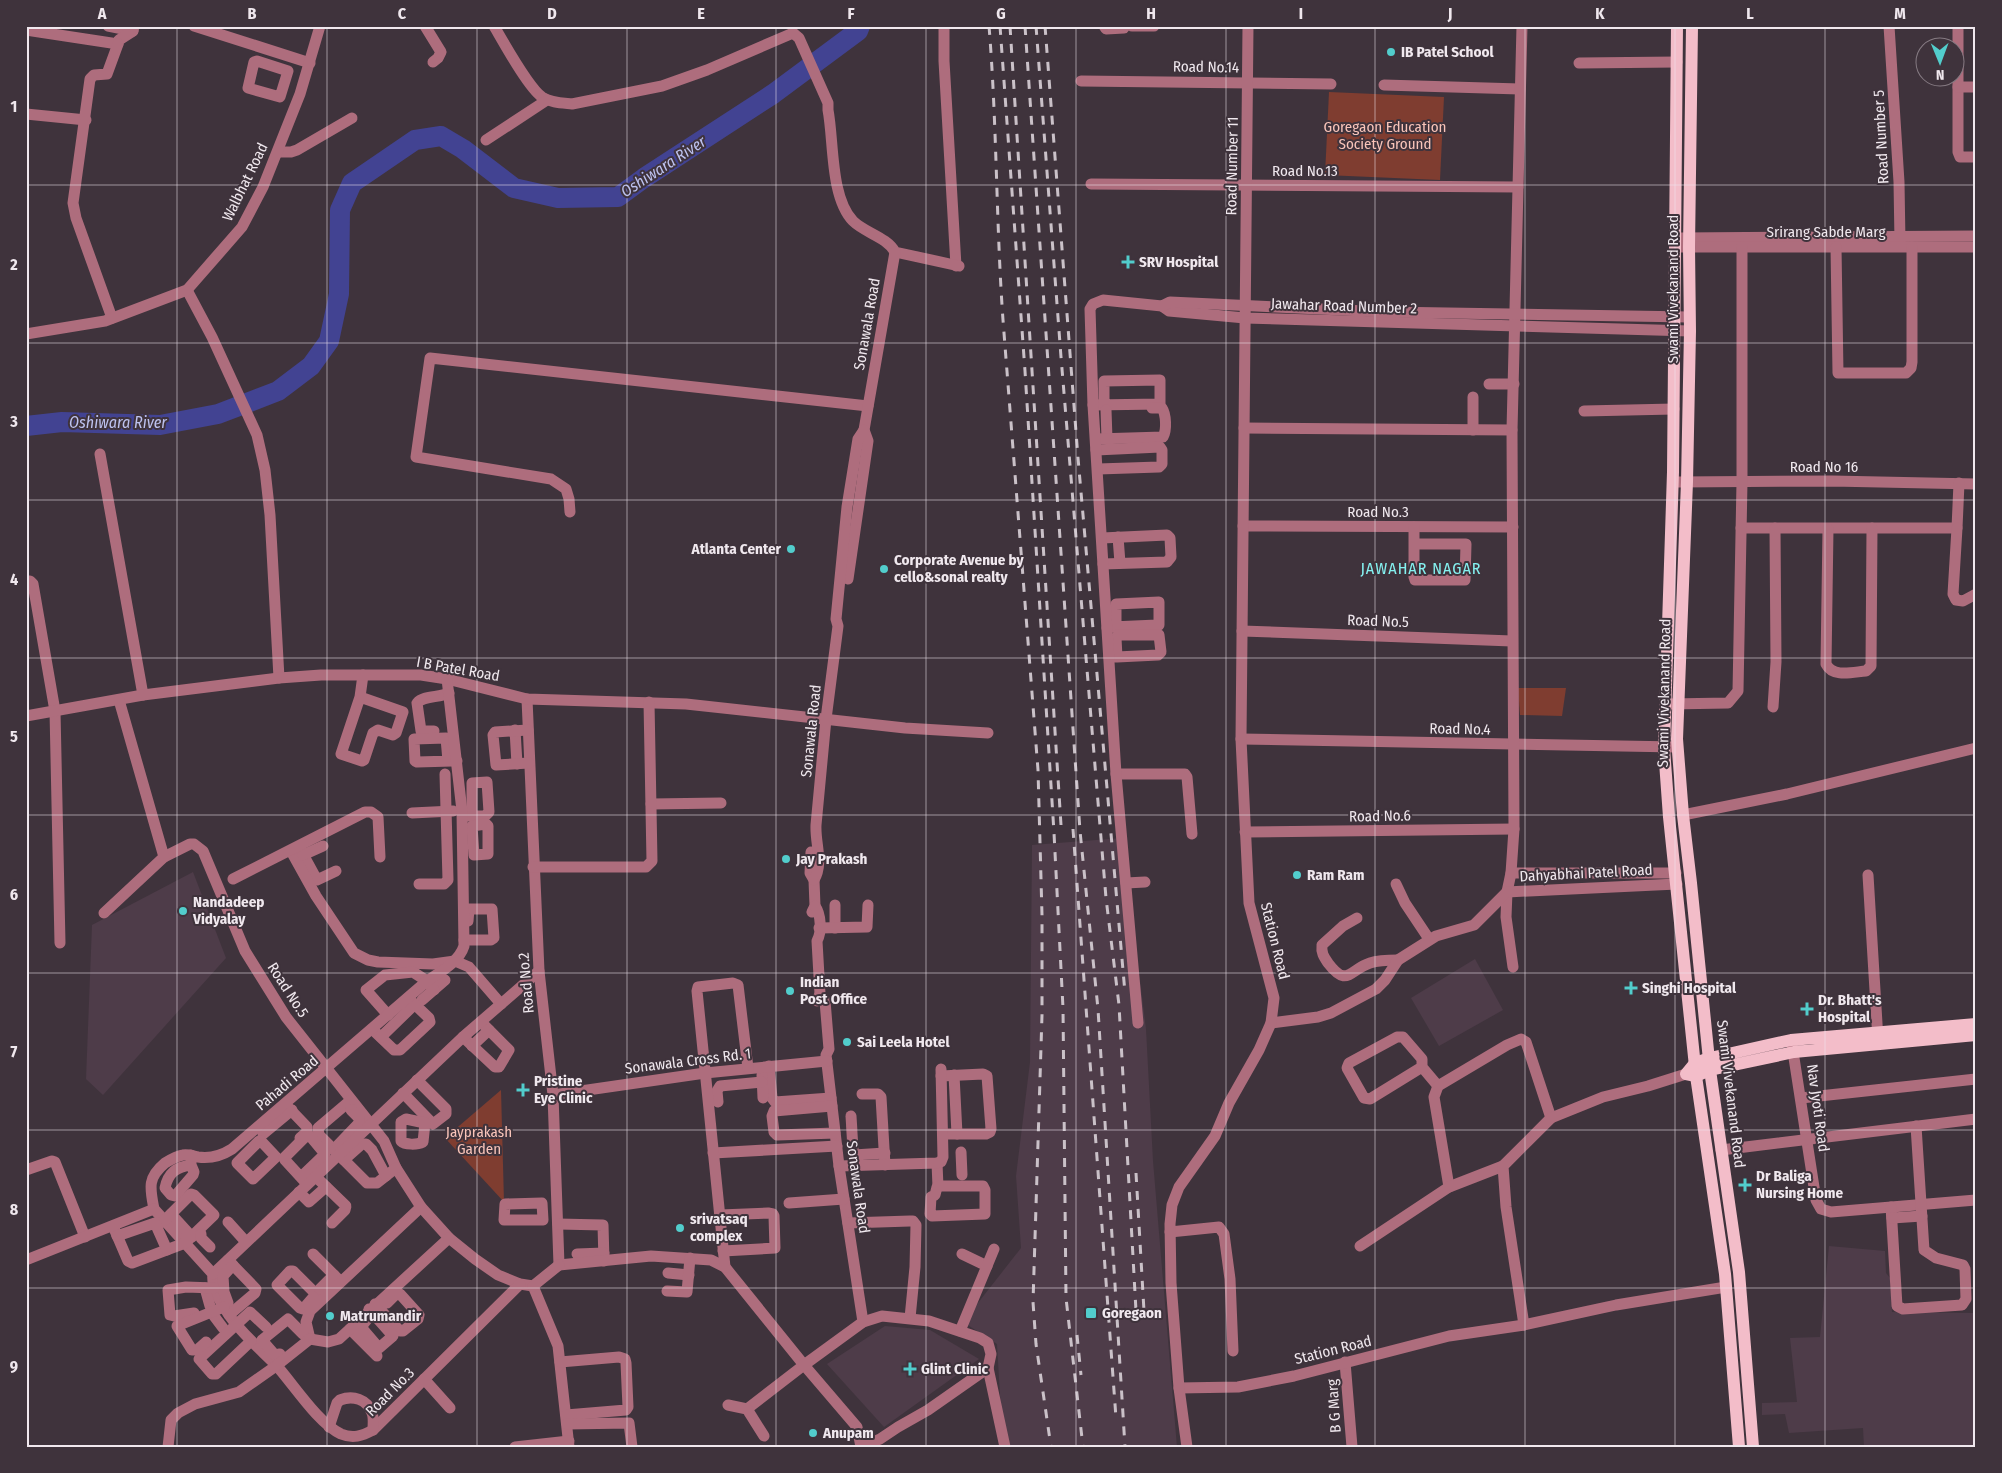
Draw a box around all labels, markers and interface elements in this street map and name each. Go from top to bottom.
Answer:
text: A [97,4,107,23]
text: B [248,4,257,23]
text: C [398,4,407,23]
text: D [547,4,557,23]
text: E [697,4,705,23]
text: F [847,4,855,23]
text: G [996,4,1006,23]
text: H [1146,4,1156,23]
text: I [1299,4,1303,23]
text: J [1447,4,1452,23]
text: K [1595,4,1605,23]
text: L [1746,4,1754,23]
text: M [1894,4,1906,23]
north arrow [1914,38,1964,88]
place label: IB Patel School [1401,43,1494,61]
marker: IB Patel School [1385,46,1397,58]
street label: Road No.14 [1173,57,1239,77]
text: N [1936,66,1945,83]
street label: Road Number 5 [1870,89,1892,184]
text: 1 [11,97,17,116]
street label: Road Number 11 [1222,116,1242,216]
park label: Goregaon Education Society Ground [1324,118,1446,153]
water label: Oshiwara River [617,132,710,201]
street label: Walbhat Road [218,140,272,224]
street label: Road No.13 [1272,162,1338,180]
street label: Swami Vivekanand Road [1664,215,1682,363]
street label: Srirang Sabde Marg [1767,223,1885,241]
place label: SRV Hospital [1139,253,1219,271]
text: 2 [9,255,18,274]
marker: SRV Hospital [1121,255,1135,269]
street label: Sonawala Road [850,277,884,371]
street label: Jawahar Road Number 2 [1271,294,1418,318]
text: 3 [9,412,18,431]
water label: Oshiwara River [69,413,167,432]
street label: Road No 16 [1790,458,1858,476]
street label: Road No.3 [1347,503,1409,521]
place label: Atlanta Center [691,540,782,558]
marker: Atlanta Center [785,543,797,555]
place label: Corporate Avenue by cello&sonal realty [894,551,1025,586]
district label: JAWAHAR NAGAR [1360,559,1482,578]
marker: Corporate Avenue by cello&sonal realty [878,563,890,575]
text: 4 [10,570,18,589]
street label: Road No.5 [1347,611,1409,631]
street label: Swami Vivekanand Road [1654,619,1674,767]
street label: I B Patel Road [415,653,501,685]
street label: Sonawala Road [797,684,825,778]
street label: Road No.4 [1429,719,1491,739]
text: 5 [10,727,18,746]
street label: Road No.6 [1349,806,1411,826]
place label: Jay Prakash [795,850,868,868]
marker: Jay Prakash [780,853,792,865]
street label: Dahyabhai Patel Road [1519,861,1653,885]
place label: Ram Ram [1307,866,1364,884]
marker: Ram Ram [1291,869,1303,881]
text: 6 [10,885,18,904]
place label: Nandadeep Vidyalay [192,893,264,928]
street label: Station Road [1257,901,1293,981]
marker: Nandadeep Vidyalay [177,905,189,917]
street label: Road No.2 [514,951,538,1014]
street label: Road No.5 [264,959,312,1021]
place label: Indian Post Office [800,973,868,1008]
place label: Singhi Hospital [1642,979,1737,997]
marker: Singhi Hospital [1624,981,1638,995]
marker: Indian Post Office [784,985,796,997]
place label: Dr. Bhatt's Hospital [1818,991,1882,1026]
marker: Dr. Bhatt's Hospital [1800,1002,1814,1016]
street label: Swami Vivekanand Road [1713,1019,1749,1169]
place label: Sai Leela Hotel [857,1033,950,1051]
marker: Sai Leela Hotel [841,1036,853,1048]
text: 7 [11,1042,18,1061]
street label: Sonawala Cross Rd. 1 [624,1044,752,1078]
street label: Pahadi Road [252,1052,322,1114]
street label: Nav Jyoti Road [1803,1063,1833,1153]
place label: Pristine Eye Clinic [534,1072,593,1107]
marker: Pristine Eye Clinic [516,1083,530,1097]
park label: Jayprakash Garden [446,1123,512,1158]
street label: Sonawala Road [843,1140,873,1234]
place label: Dr Baliga Nursing Home [1756,1167,1843,1202]
marker: Dr Baliga Nursing Home [1738,1178,1752,1192]
text: 8 [10,1200,19,1219]
place label: srivatsaq complex [690,1210,748,1245]
marker: srivatsaq complex [674,1222,686,1234]
place label: Goregaon [1102,1304,1162,1322]
marker: Goregaon [1084,1306,1098,1320]
place label: Matrumandir [340,1307,422,1325]
marker: Matrumandir [324,1310,336,1322]
street label: Station Road [1293,1332,1373,1368]
text: 9 [10,1357,18,1376]
place label: Glint Clinic [921,1360,989,1378]
marker: Glint Clinic [903,1362,917,1376]
street label: Road No.3 [362,1364,418,1420]
street label: B G Marg [1323,1378,1345,1434]
place label: Anupam [822,1424,874,1442]
marker: Anupam [807,1427,819,1439]

